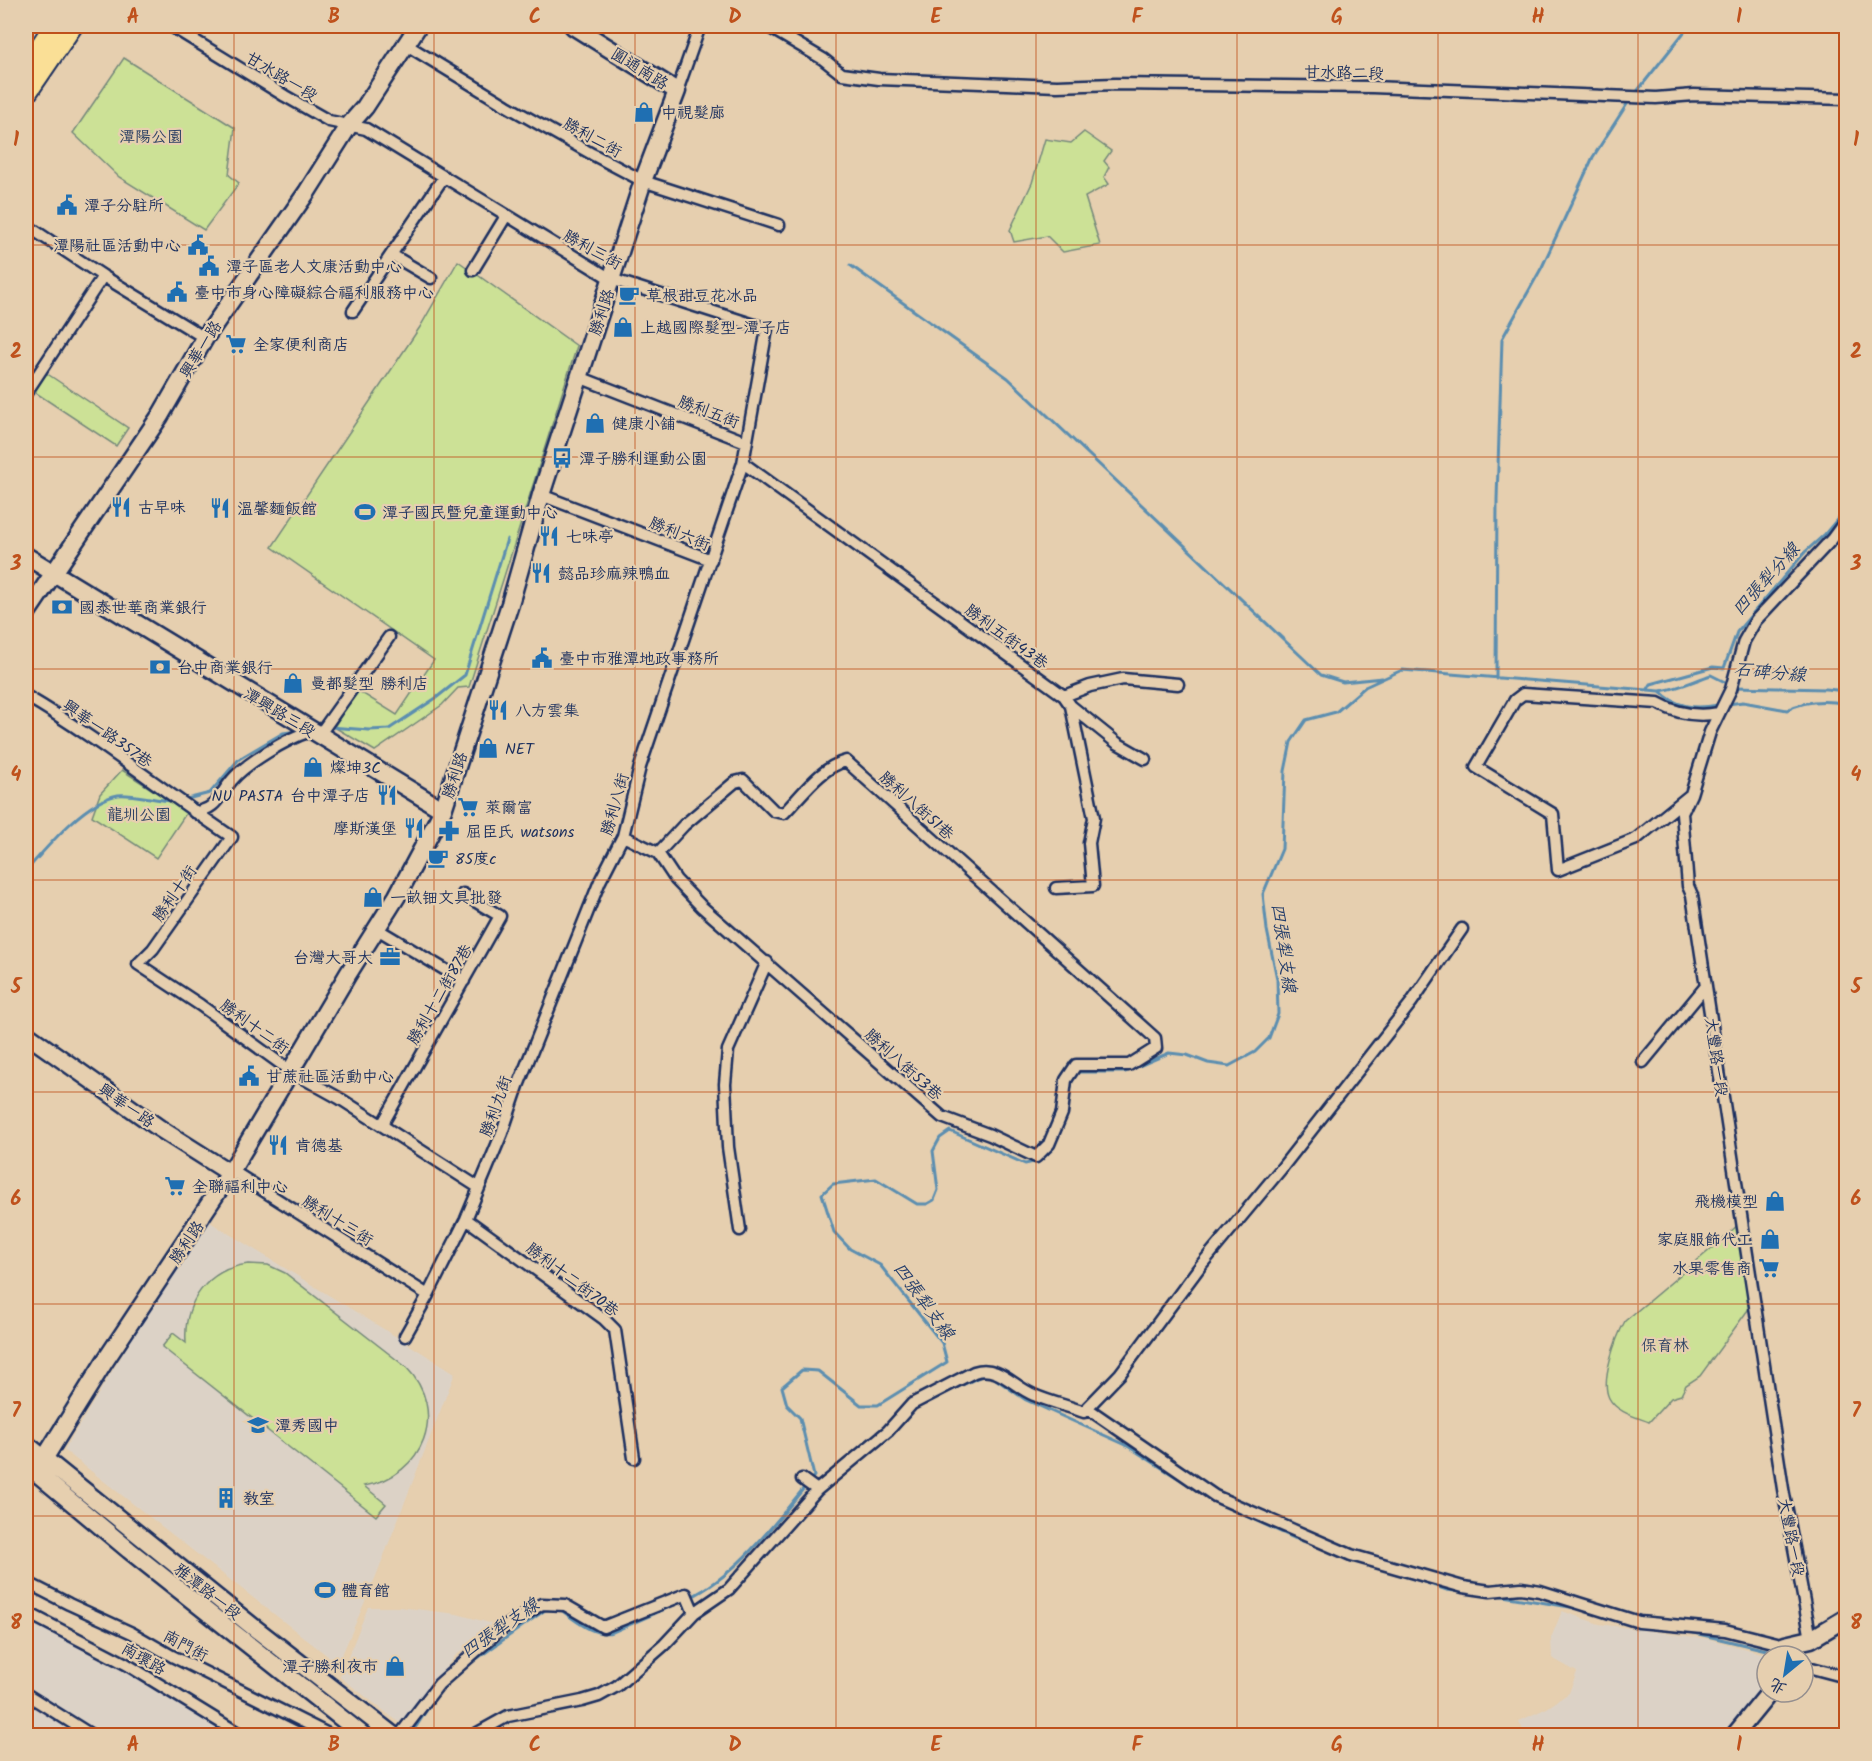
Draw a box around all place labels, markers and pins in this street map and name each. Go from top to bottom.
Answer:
shop icon: 中視髮廊 [632,100,656,124]
place label: 中視髮廊 [661,101,725,126]
public building icon: 潭子分駐所 [55,193,79,217]
place label: 潭子分駐所 [84,194,164,219]
public building icon: 潭陽社區活動中心 [186,233,210,257]
place label: 潭陽社區活動中心 [53,234,181,259]
public building icon: 潭子區老人文康活動中心 [197,254,221,278]
place label: 潭子區老人文康活動中心 [226,255,402,280]
public building icon: 臺中市身心障礙綜合福利服務中心 [165,280,189,304]
place label: 臺中市身心障礙綜合福利服務中心 [194,281,434,306]
cafe icon: 草根甜豆花冰品 [617,283,641,307]
place label: 草根甜豆花冰品 [646,284,758,309]
shop icon: 上越國際髮型-潭子店 [611,315,635,339]
place label: 上越國際髮型-潭子店 [640,316,791,341]
supermarket icon: 全家便利商店 [224,332,248,356]
place label: 全家便利商店 [253,333,349,358]
shop icon: 健康小舖 [583,411,607,435]
place label: 健康小舖 [612,412,676,437]
bus stop icon: 潭子勝利運動公園 [550,446,574,470]
place label: 潭子勝利運動公園 [579,447,707,472]
restaurant icon: 古早味 [109,495,133,519]
place label: 古早味 [138,496,186,521]
restaurant icon: 溫馨麵飯館 [208,496,232,520]
place label: 溫馨麵飯館 [237,497,317,522]
sports icon: 潭子國民暨兒童運動中心 [353,500,377,524]
place label: 潭子國民暨兒童運動中心 [382,501,558,526]
restaurant icon: 七味亭 [537,524,561,548]
place label: 七味亭 [566,525,614,550]
restaurant icon: 懿品珍麻辣鴨血 [529,561,553,585]
place label: 懿品珍麻辣鴨血 [558,562,670,587]
bank icon: 國泰世華商業銀行 [50,595,74,619]
place label: 國泰世華商業銀行 [79,596,207,621]
public building icon: 臺中市雅潭地政事務所 [530,646,554,670]
place label: 臺中市雅潭地政事務所 [559,647,719,672]
bank icon: 台中商業銀行 [148,655,172,679]
place label: 台中商業銀行 [177,656,273,681]
shop icon: 曼都髮型 勝利店 [281,671,305,695]
place label: 曼都髮型 勝利店 [310,672,428,697]
restaurant icon: 八方雲集 [486,698,510,722]
place label: 八方雲集 [515,699,579,724]
shop icon: NET [476,736,500,760]
place label: NET [505,737,535,762]
shop icon: 燦坤3C [301,755,325,779]
place label: 燦坤3C [330,756,381,781]
restaurant icon: NU PASTA 台中潭子店 [375,783,399,807]
place label: NU PASTA 台中潭子店 [212,784,370,809]
supermarket icon: 萊爾富 [456,795,480,819]
place label: 萊爾富 [485,796,533,821]
restaurant icon: 摩斯漢堡 [402,816,426,840]
place label: 摩斯漢堡 [333,817,397,842]
pharmacy icon: 屈臣氏 watsons [437,819,461,843]
place label: 屈臣氏 watsons [466,820,574,845]
cafe icon: 85度c [426,846,450,870]
place label: 85度c [455,847,496,872]
shop icon: 一畝钿文具批發 [361,885,385,909]
place label: 一畝钿文具批發 [390,886,502,911]
office icon: 台灣大哥大 [378,945,402,969]
place label: 台灣大哥大 [293,946,373,971]
public building icon: 甘蔗社區活動中心 [237,1064,261,1088]
place label: 甘蔗社區活動中心 [266,1065,394,1090]
restaurant icon: 肯德基 [266,1133,290,1157]
place label: 肯德基 [295,1134,343,1159]
supermarket icon: 全聯福利中心 [163,1174,187,1198]
place label: 全聯福利中心 [192,1175,288,1200]
shop icon: 飛機模型 [1763,1189,1787,1213]
place label: 飛機模型 [1694,1190,1758,1215]
shop icon: 家庭服飾代工 [1758,1227,1782,1251]
place label: 家庭服飾代工 [1657,1228,1753,1253]
supermarket icon: 水果零售商 [1757,1256,1781,1280]
place label: 水果零售商 [1672,1257,1752,1282]
school or university icon: 潭秀國中 [246,1413,270,1437]
place label: 潭秀國中 [275,1414,339,1439]
building icon: 教室 [214,1486,238,1510]
place label: 教室 [243,1487,275,1512]
sports icon: 體育館 [313,1578,337,1602]
place label: 體育館 [342,1579,390,1604]
shop icon: 潭子勝利夜市 [383,1654,407,1678]
place label: 潭子勝利夜市 [282,1655,378,1680]

